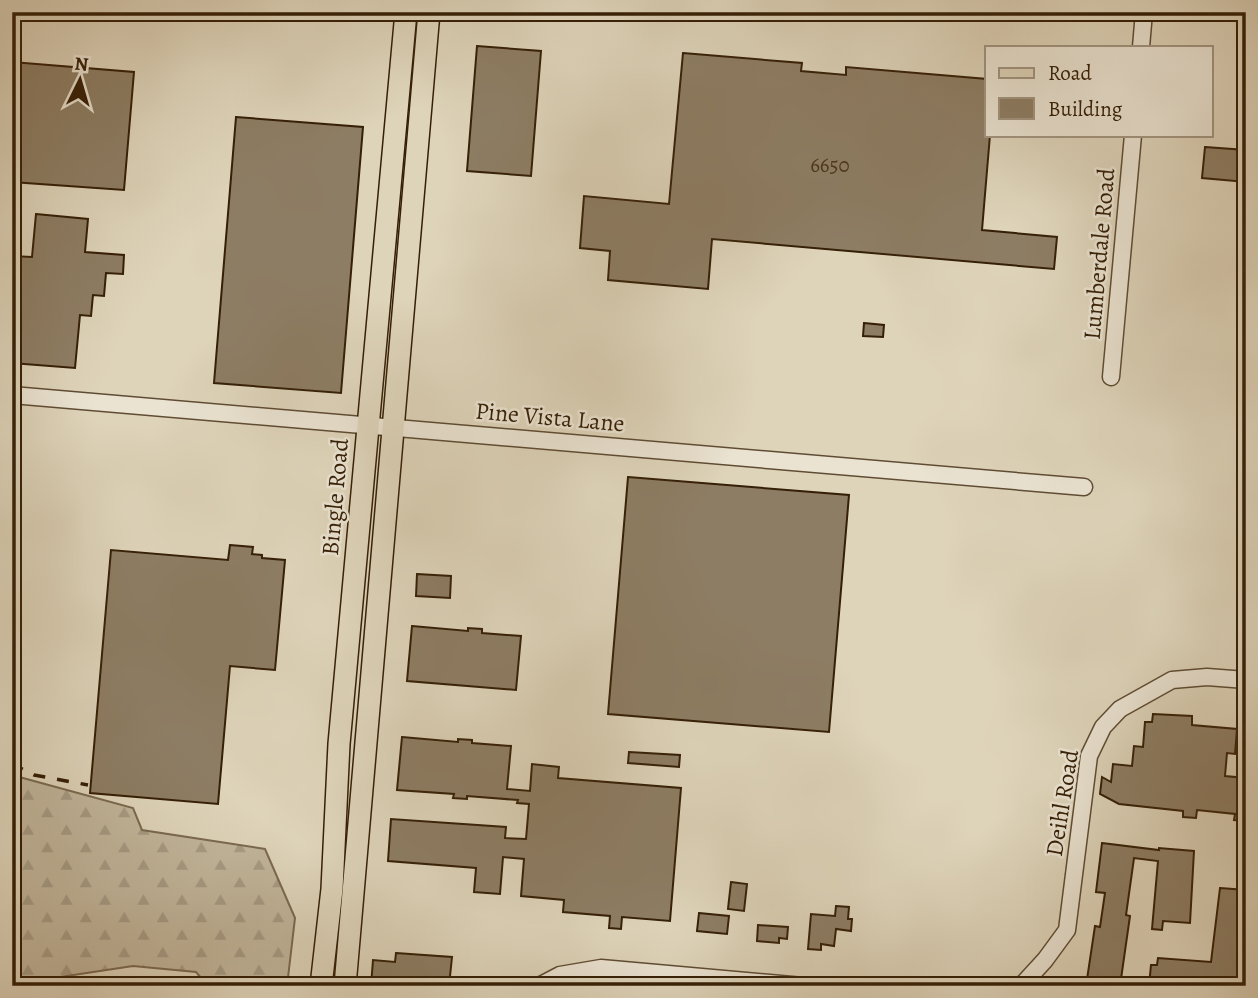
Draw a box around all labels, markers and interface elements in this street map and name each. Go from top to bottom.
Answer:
north arrow [46,46,116,116]
legend [985,46,1212,136]
text: N [73,51,90,78]
text: Road [1048,59,1092,87]
text: Building [1048,95,1123,123]
house number: 6650 [810,151,850,179]
street label: Lumberdale Road [1076,167,1122,341]
street label: Pine Vista Lane [474,395,626,439]
street label: Bingle Road [314,437,356,557]
street label: Deihl Road [1038,747,1086,859]

